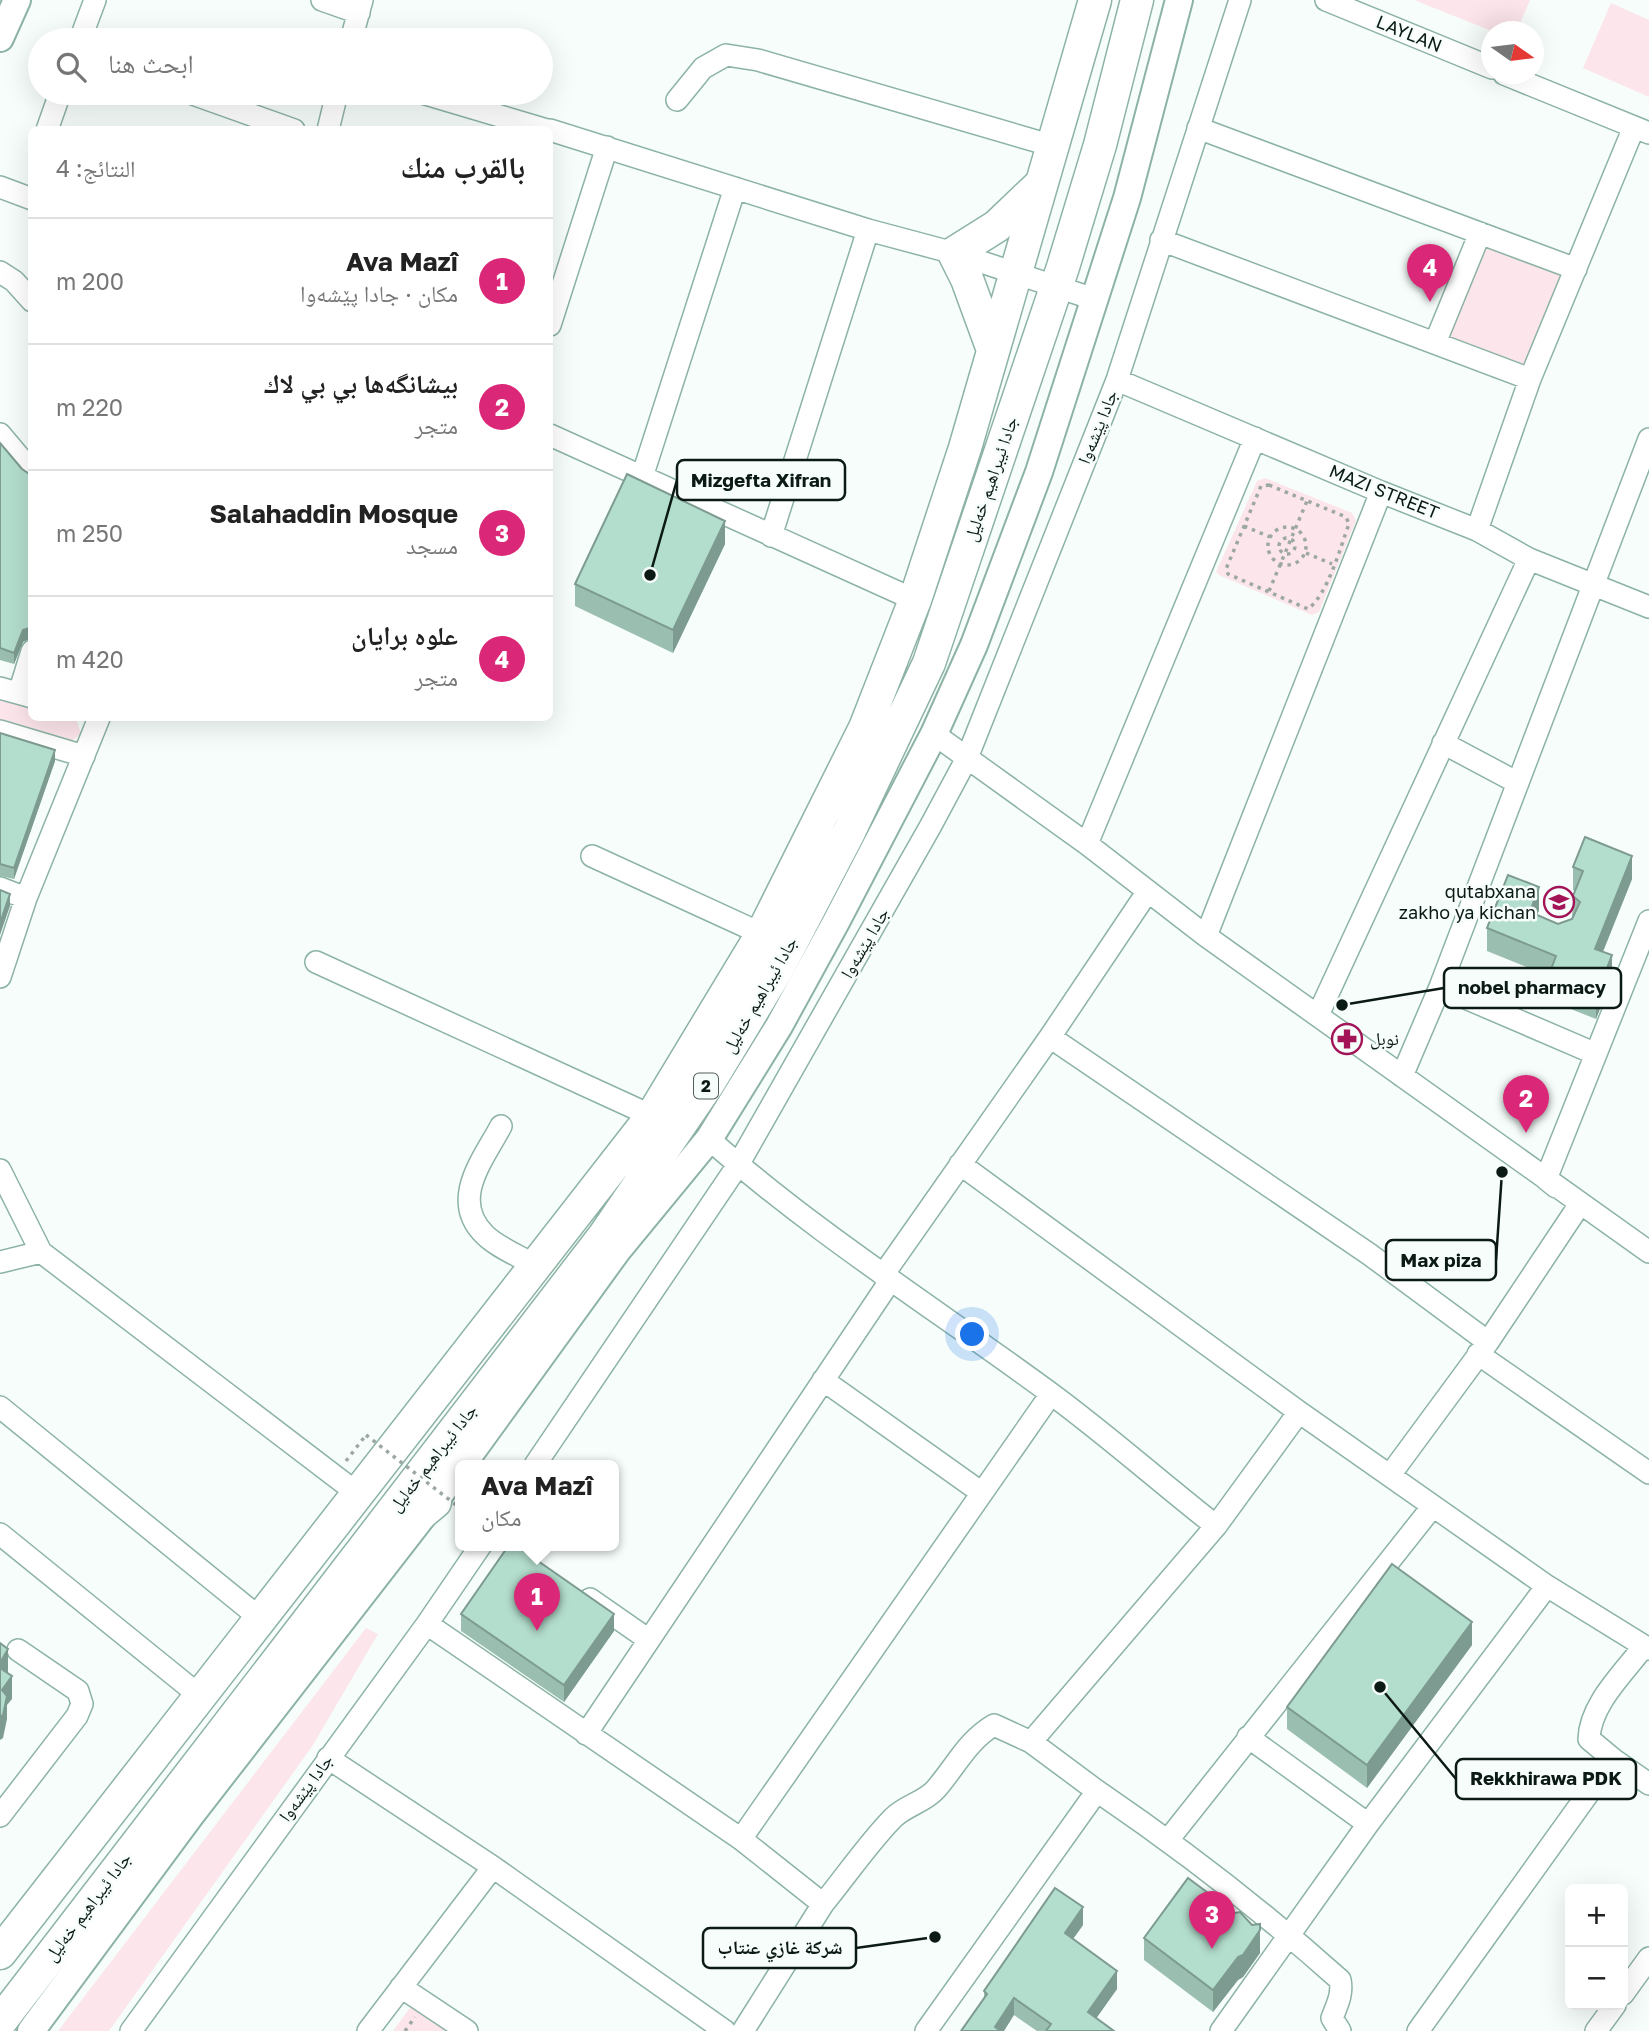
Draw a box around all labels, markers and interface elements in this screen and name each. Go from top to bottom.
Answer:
street label: LAYLAN [1373,10,1446,56]
north arrow [1481,21,1544,84]
search box [28,28,553,105]
icon: search [52,48,90,86]
text: ابحث هنا [108,48,194,79]
text: بالقرب منك [400,149,525,185]
text: النتائج: 4 [56,154,136,182]
pin: 4 [1407,244,1453,302]
text: Ava Mazî [346,246,458,277]
text: 200 m [56,267,124,295]
text: 1 [496,267,508,295]
text: مكان · جادا پێشەوا [300,279,458,307]
text: بيشانگه‌ها بي بي لاك [264,368,458,399]
street label: جادا پێشەوا [1072,386,1123,467]
text: 220 m [56,393,123,421]
text: 2 [495,393,509,421]
text: متجر [415,411,458,439]
street label: جادا ئیبراهیم خەلیل [958,413,1024,545]
street label: MAZI STREET [1326,459,1443,523]
callout: Mizgefta Xifran [677,460,845,500]
text: Mizgefta Xifran [691,468,831,491]
text: Salahaddin Mosque [209,498,458,529]
text: 250 m [56,519,123,547]
text: 3 [495,519,509,547]
text: مسجد [406,531,458,559]
text: علوه برايان [351,620,458,651]
text: 420 m [56,645,124,673]
text: 4 [495,645,509,673]
text: متجر [415,663,458,691]
place label: qutabxana zakho ya kichan [1399,880,1536,923]
school or university icon: qutabxana zakho ya kichan [1542,885,1576,919]
street label: جادا پێشەوا [835,903,894,982]
street label: جادا ئیبراهیم خەلیل [717,932,803,1058]
callout: nobel pharmacy [1444,968,1621,1008]
text: nobel pharmacy [1458,975,1607,998]
pharmacy icon: نوبل [1330,1022,1364,1056]
place label: نوبل [1370,1027,1399,1050]
road number: 2 [694,1074,718,1098]
pin: 2 [1503,1075,1549,1133]
callout: Max piza [1386,1240,1496,1280]
text: Max piza [1400,1248,1482,1271]
your location [955,1317,989,1351]
street label: جادا ئیبراهیم خەلیل [383,1399,483,1517]
popup [455,1460,619,1551]
text: Ava Mazî [481,1470,593,1501]
text: مكان [481,1503,521,1531]
pin: 1 [514,1573,560,1631]
street label: جادا پێشەوا [273,1750,338,1826]
callout: Rekkhirawa PDK [1456,1759,1636,1799]
text: Rekkhirawa PDK [1470,1766,1622,1789]
street label: جادا ئیبراهیم خەلیل [39,1848,137,1966]
map controls [1565,1884,1628,2010]
button: + [1565,1884,1628,1947]
pin: 3 [1189,1891,1235,1949]
callout: شركة غازي عنتاب [703,1928,856,1968]
text: شركة غازي عنتاب [717,1935,843,1963]
button: − [1565,1947,1628,2010]

